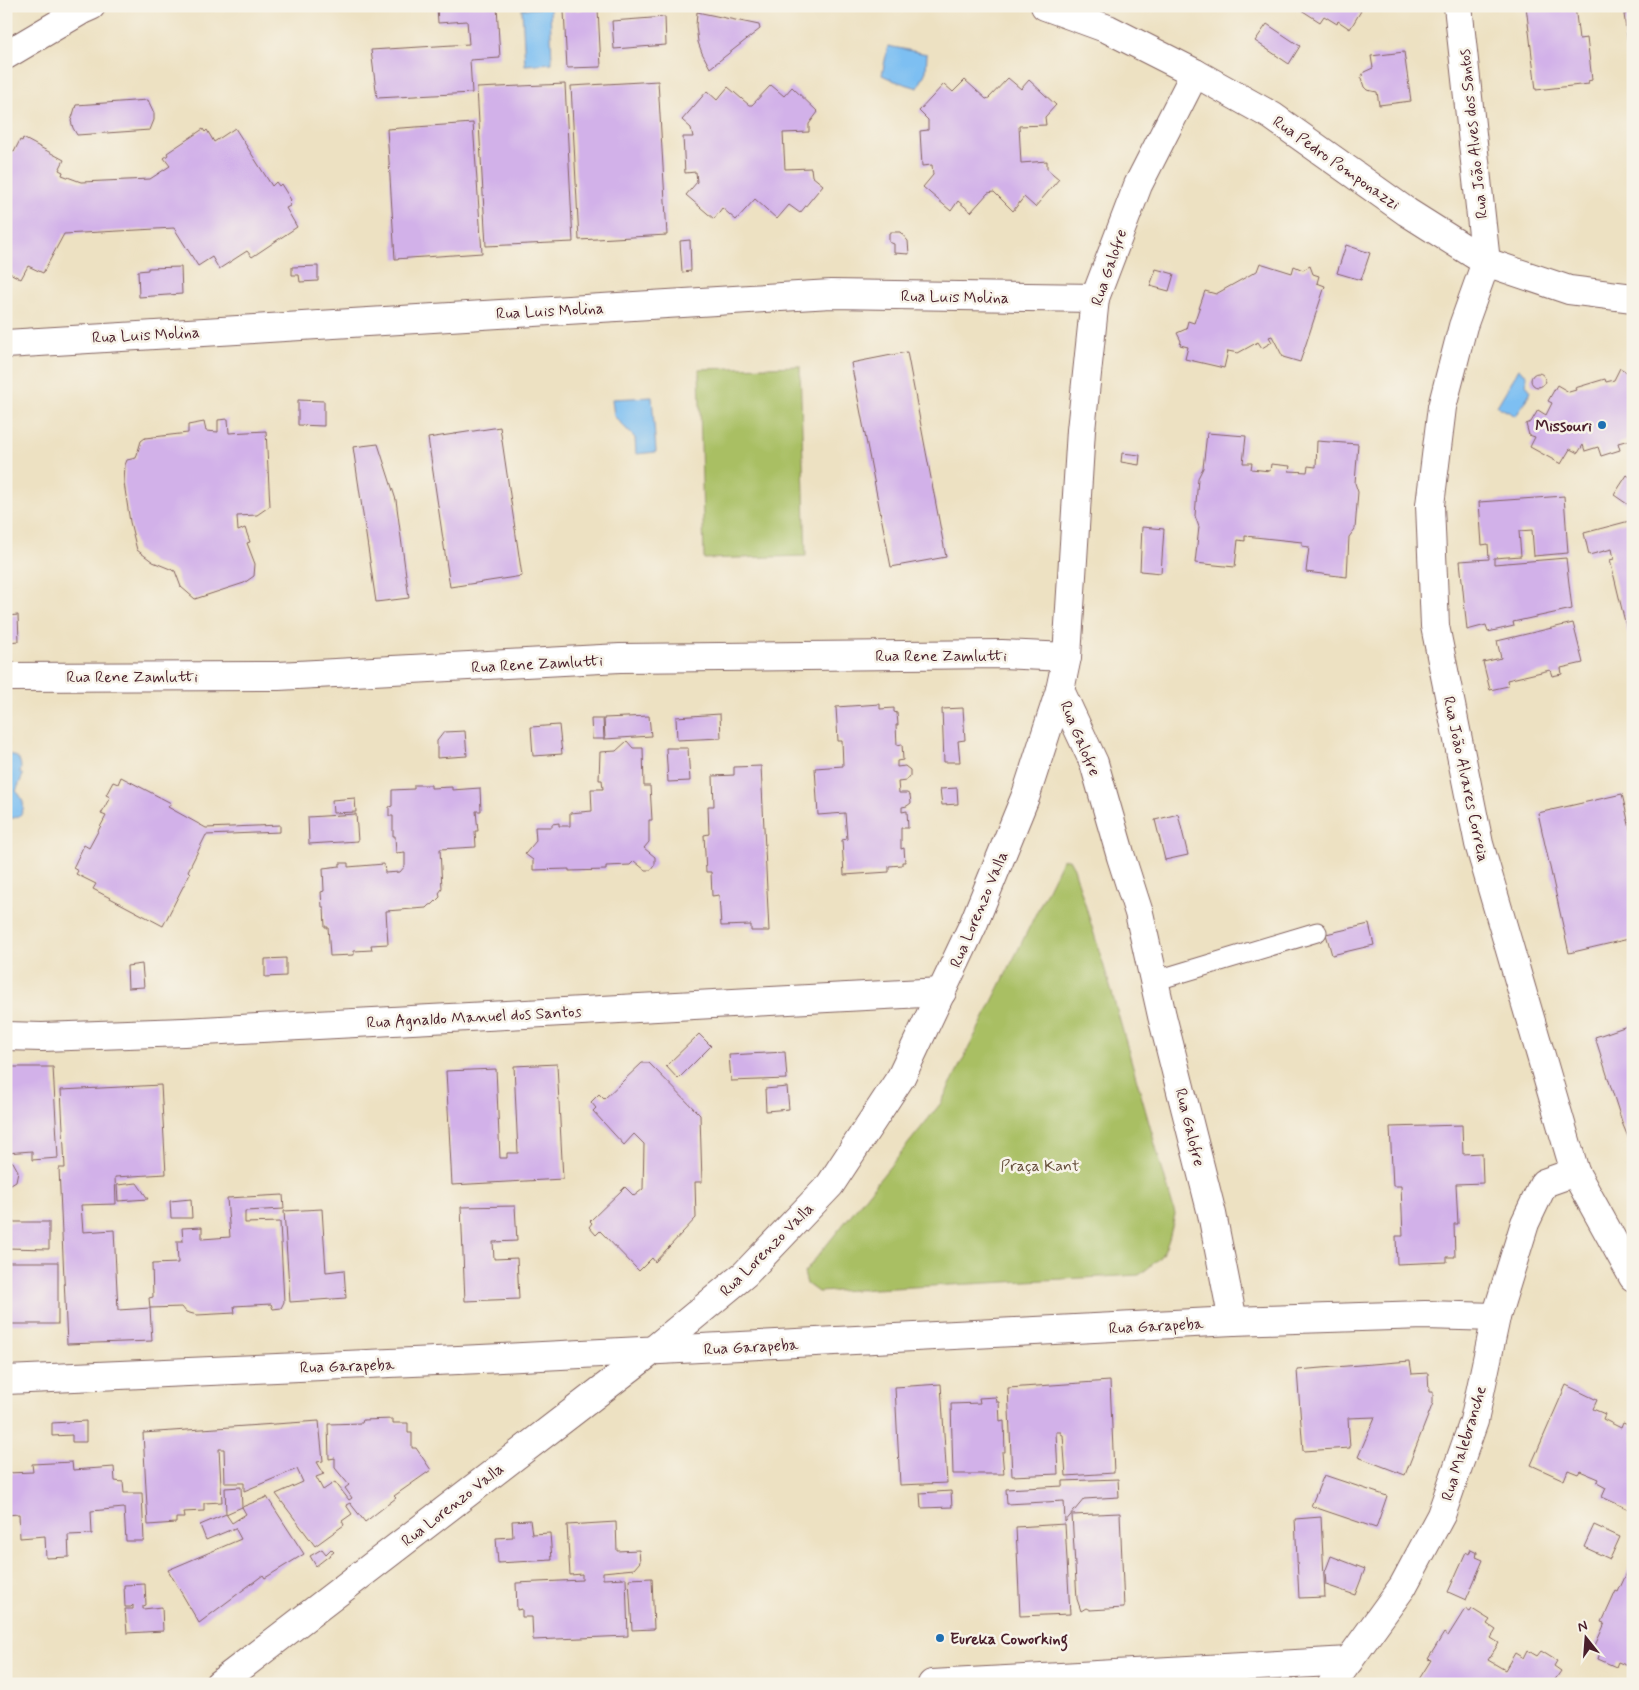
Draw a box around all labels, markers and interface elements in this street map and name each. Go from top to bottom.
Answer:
street label: Rua João Alves dos Santos [1454,48,1493,220]
street label: Rua Pedro Pomponazzi [1268,111,1404,215]
street label: Rua Galofre [1087,226,1132,309]
street label: Rua Luis Molina [901,286,1009,309]
street label: Rua Luis Molina [496,298,605,325]
street label: Rua Luis Molina [92,322,201,349]
place label: Missouri [1535,416,1592,437]
marker: Missouri [1596,419,1608,431]
street label: Rua Rene Zamlutti [875,646,1007,667]
street label: Rua Rene Zamlutti [471,651,604,678]
street label: Rua Rene Zamlutti [66,667,198,688]
street label: Rua João Alvares Correia [1438,695,1493,864]
street label: Rua Galofre [1054,698,1105,779]
street label: Rua Lorenzo Valla [945,848,1013,971]
street label: Rua Agnaldo Manuel dos Santos [366,1001,582,1034]
street label: Rua Galofre [1170,1086,1209,1169]
park label: Praça Kant [1001,1156,1080,1177]
street label: Rua Lorenzo Valla [716,1199,819,1302]
street label: Rua Garapeba [1108,1314,1204,1339]
street label: Rua Garapeba [703,1335,799,1360]
street label: Rua Garapeba [299,1354,395,1379]
street label: Rua Malebranche [1437,1383,1492,1504]
street label: Rua Lorenzo Valla [397,1459,509,1552]
north arrow [1562,1612,1612,1662]
text: N [1575,1617,1590,1636]
place label: Eureka Coworking [950,1629,1068,1652]
marker: Eureka Coworking [934,1632,946,1644]

